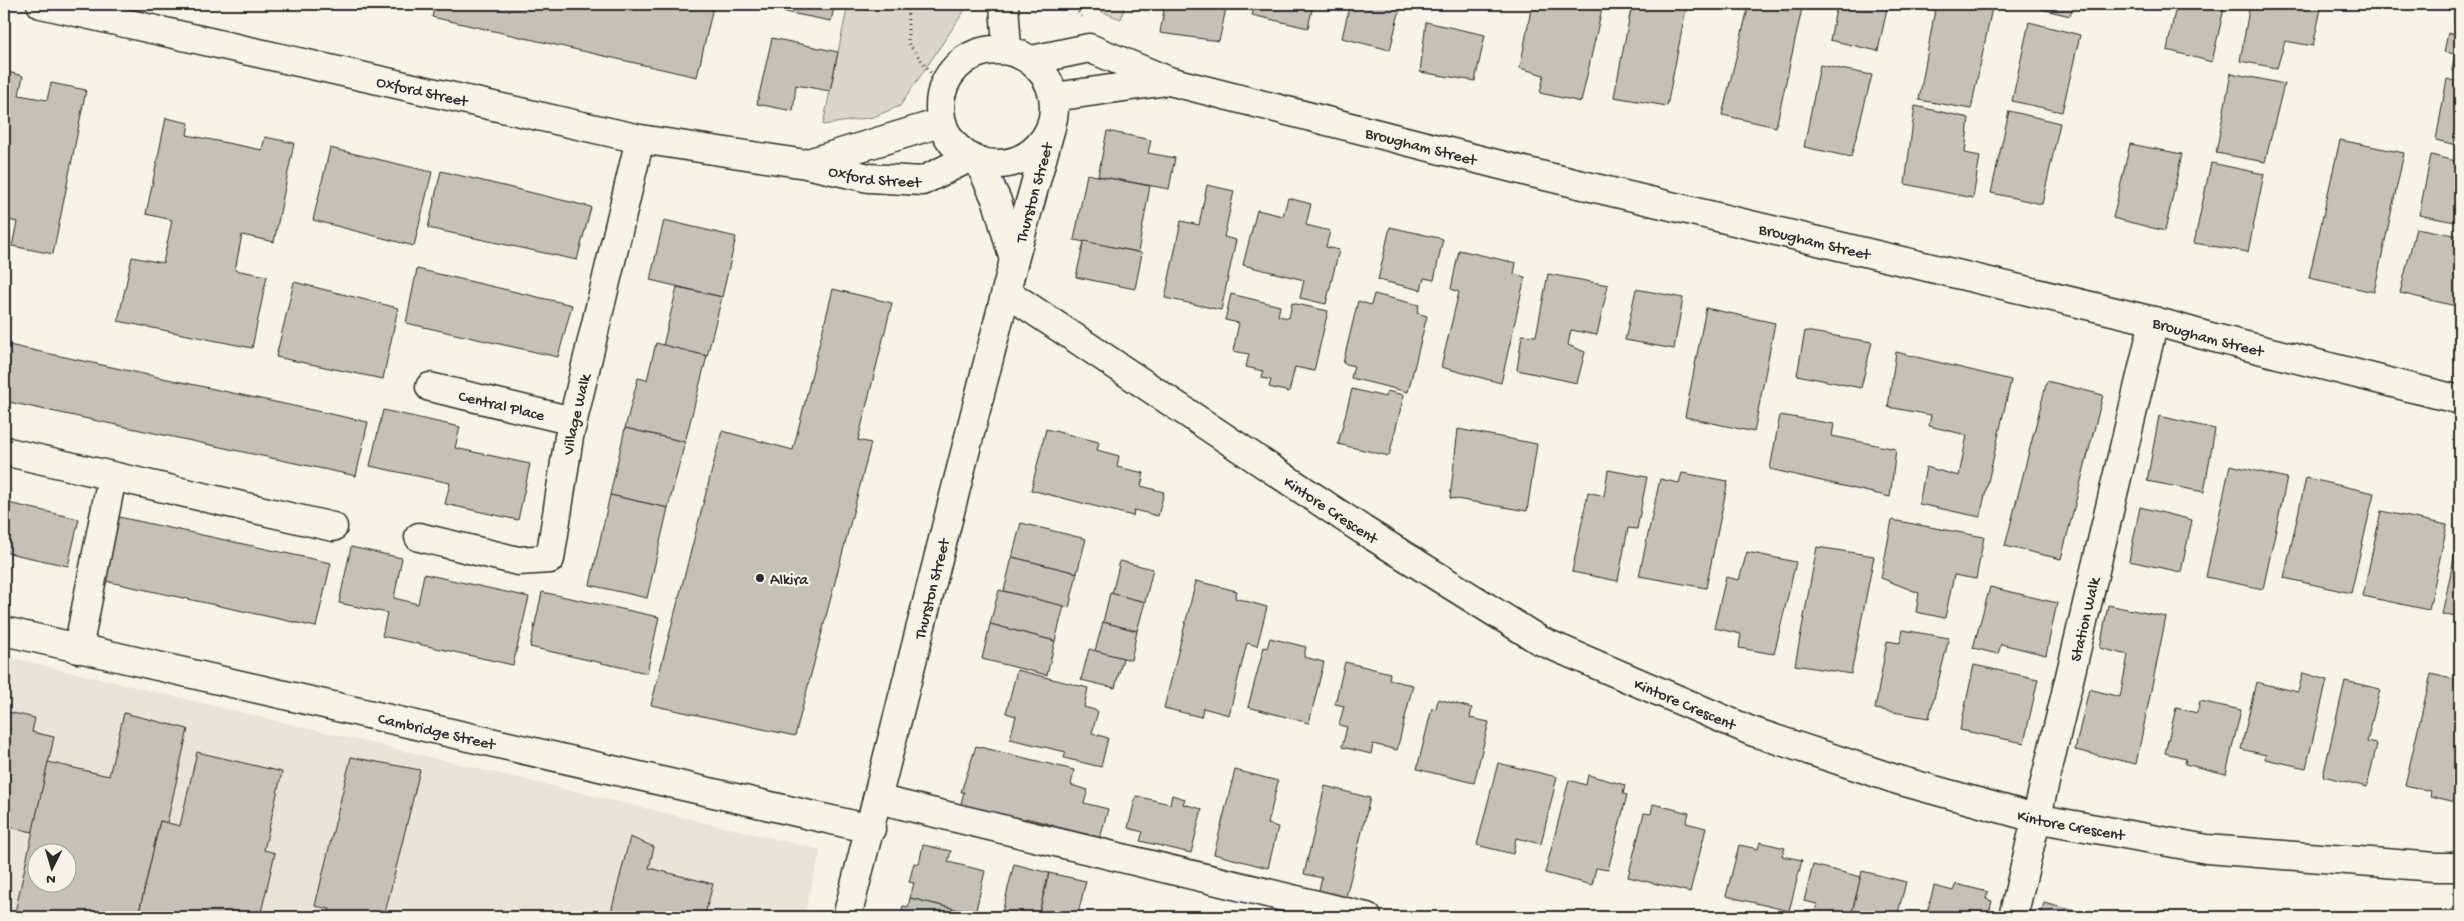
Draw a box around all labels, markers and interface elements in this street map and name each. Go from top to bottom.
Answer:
street label: Oxford Street [374,74,470,113]
street label: Brougham Street [1362,125,1479,172]
street label: Thurston Street [1013,140,1059,246]
street label: Oxford Street [826,163,923,194]
street label: Brougham Street [1755,221,1873,266]
street label: Brougham Street [2149,315,2266,363]
street label: Village Walk [560,371,597,458]
street label: Central Place [456,388,547,427]
street label: Kintore Crescent [1279,474,1381,550]
street label: Thurston Street [912,536,956,642]
marker: Alkira [754,572,766,584]
place label: Alkira [770,572,809,591]
street label: Station Walk [2068,574,2106,664]
street label: Kintore Crescent [1630,676,1739,737]
street label: Cambridge Street [376,711,498,756]
street label: Kintore Crescent [2014,807,2127,847]
north arrow [28,844,78,894]
text: N [46,870,56,887]

